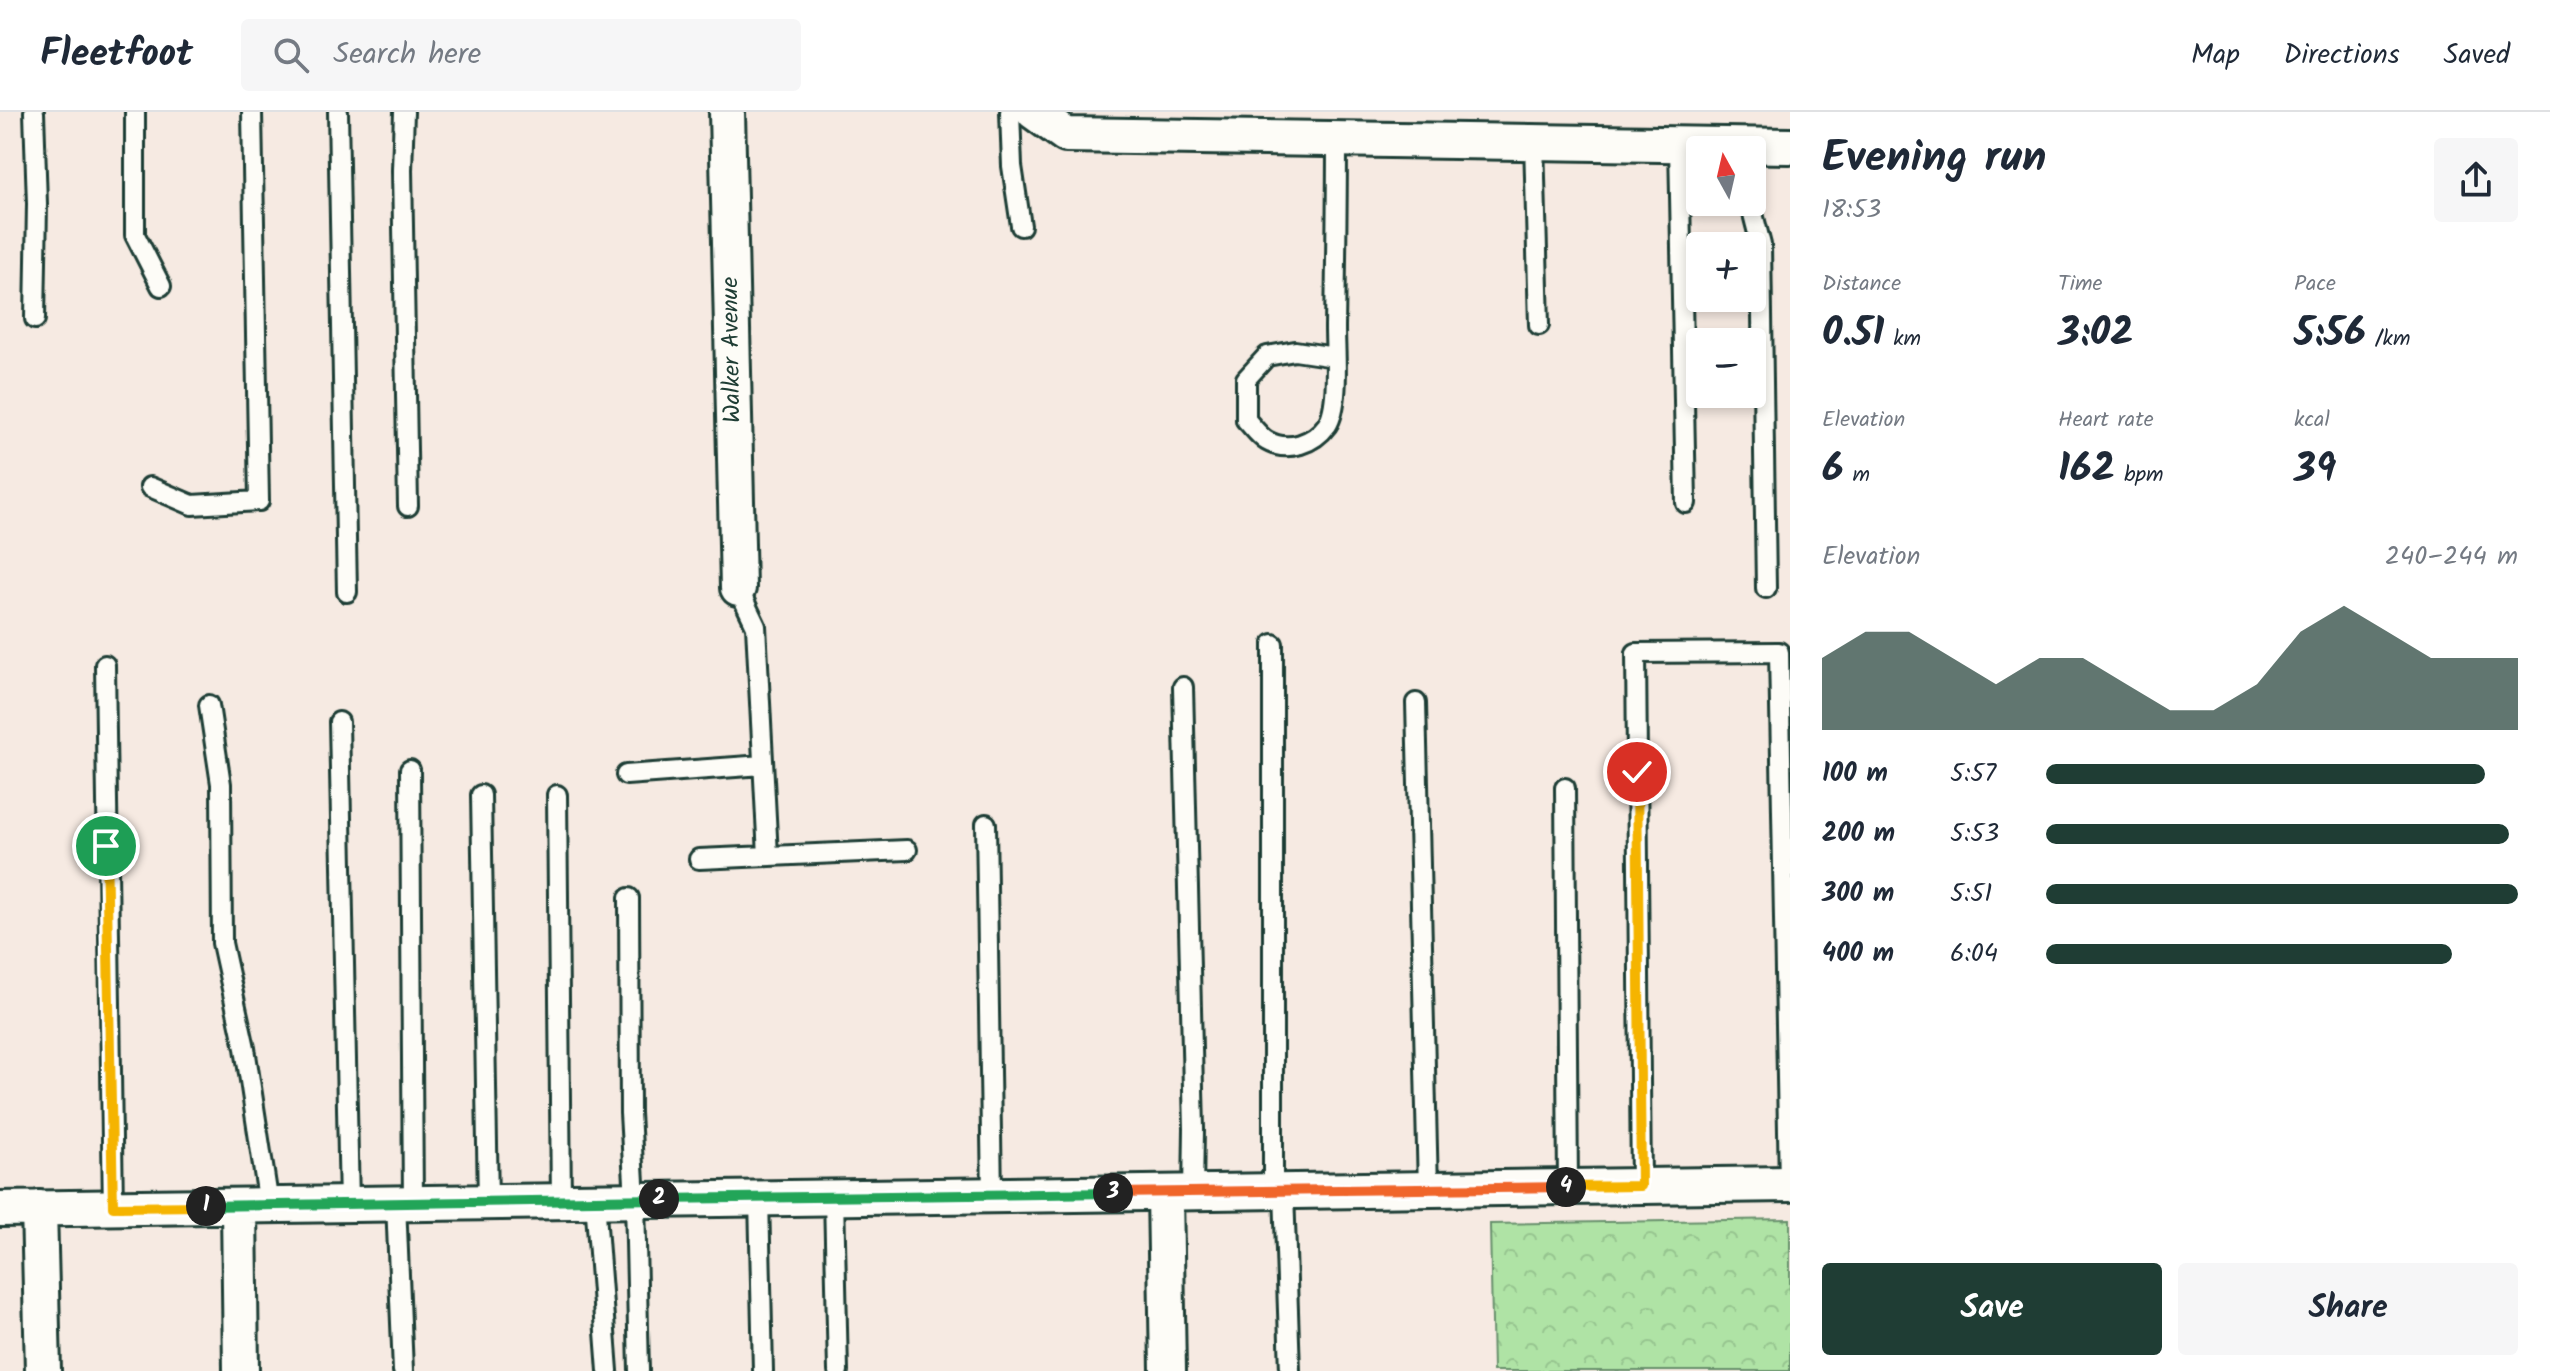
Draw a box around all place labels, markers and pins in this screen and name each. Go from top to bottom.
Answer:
pin [1603,738,1671,806]
pin [72,812,140,880]
pin: 4 [1546,1167,1586,1207]
pin: 3 [1093,1173,1133,1213]
pin: 2 [639,1179,679,1219]
pin: 1 [186,1186,226,1226]

